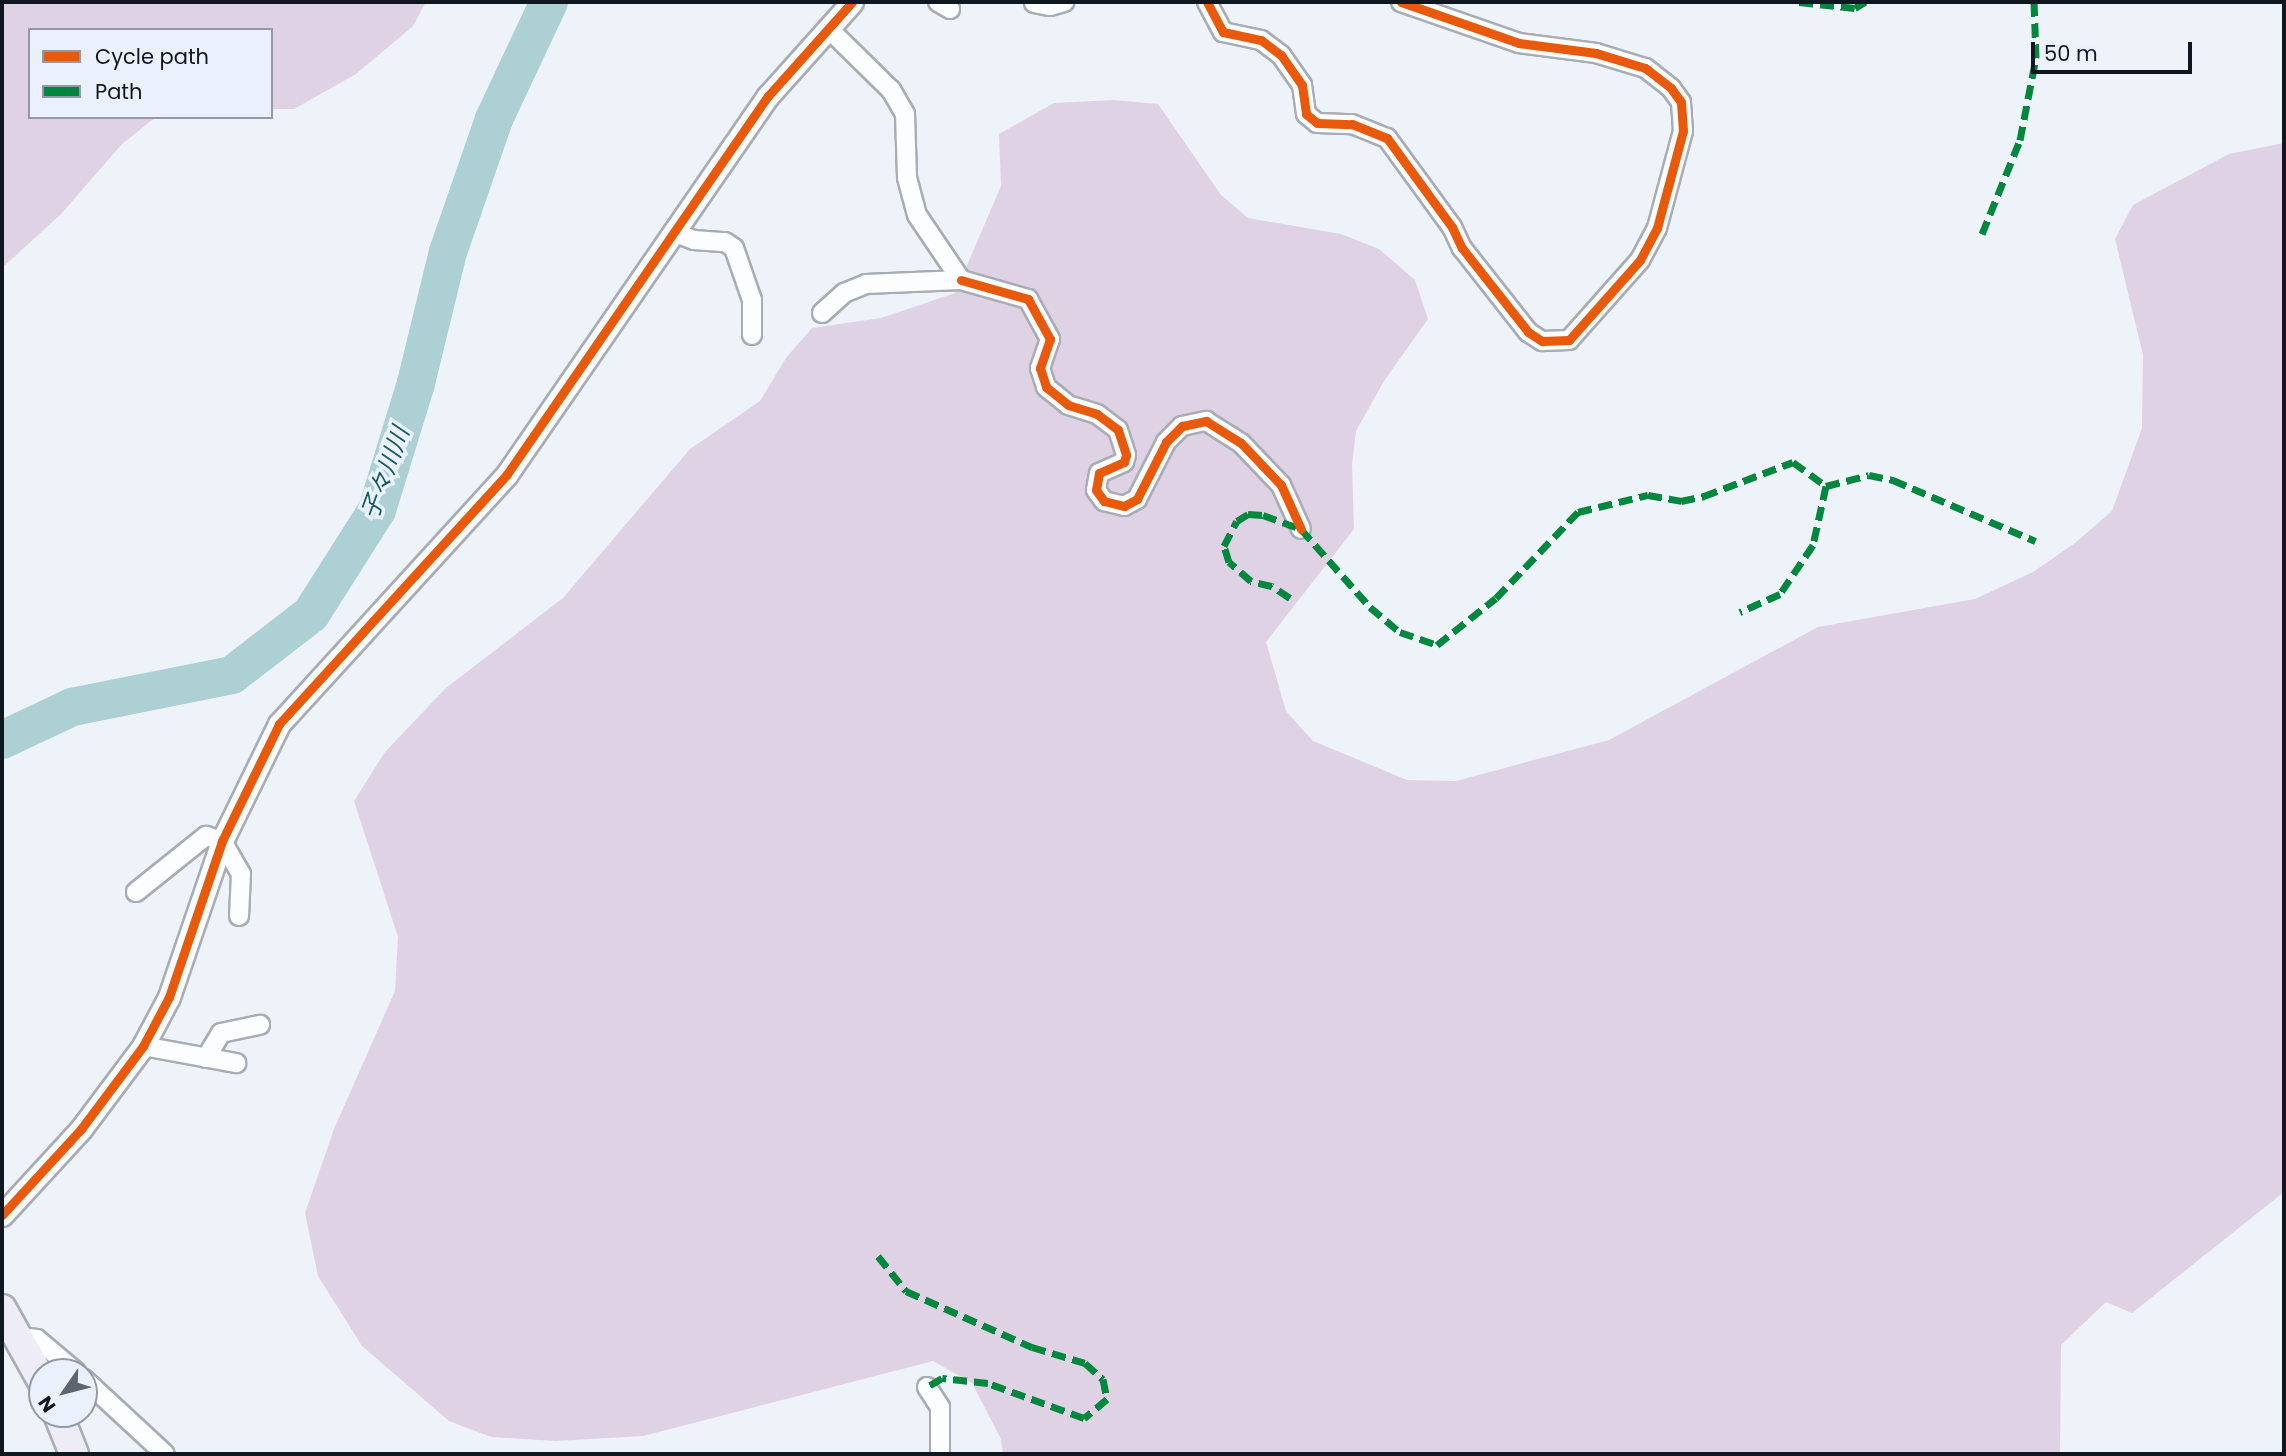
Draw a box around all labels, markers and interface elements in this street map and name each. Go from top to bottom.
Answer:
legend [28,28,273,119]
scale bar [2034,28,2195,72]
text: 50 m [2044,39,2098,68]
text: Cycle path [95,42,209,71]
text: Path [95,77,142,106]
water label: 子々川川 [355,423,415,523]
north arrow [28,1358,98,1428]
text: N [32,1391,62,1418]

